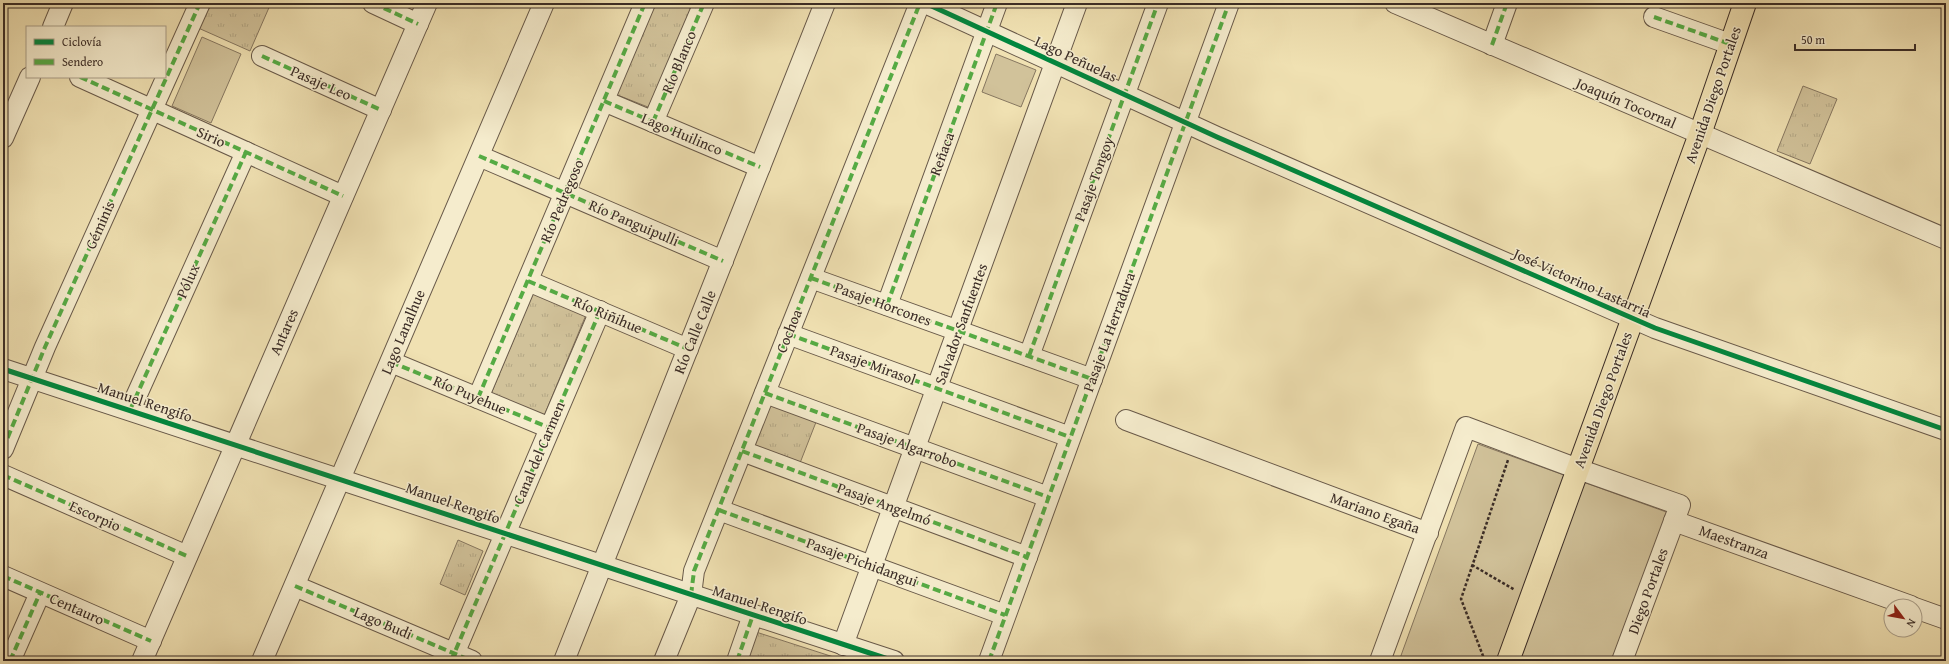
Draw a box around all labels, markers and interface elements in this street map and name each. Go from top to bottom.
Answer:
street label: Avenida Diego Portales [1679,23,1746,166]
legend [26,26,166,78]
scale bar [1795,26,1915,52]
street label: Río Blanco [656,27,701,96]
street label: Lago Peñuelas [1032,30,1121,87]
text: 50 m [1801,31,1825,48]
text: Ciclovía [62,33,102,50]
text: Sendero [62,53,103,70]
street label: Pasaje Leo [287,60,355,105]
street label: Joaquín Tocornal [1571,71,1680,133]
street label: Lago Huilinco [638,107,726,160]
street label: Sirio [193,121,229,152]
street label: Reñaca [924,129,959,179]
street label: Pasaje Tongoy [1068,133,1119,224]
street label: Río Pedregoso [535,156,589,246]
street label: Río Panguipulli [586,194,682,251]
street label: Géminis [80,197,120,252]
street label: José Victorino Lastarria [1508,242,1654,322]
street label: Pólux [171,260,205,301]
street label: Salvador Sanfuentes [929,260,992,387]
street label: Pasaje La Herradura [1077,269,1140,395]
street label: Pasaje Horcones [832,276,935,331]
street label: Lago Lanalhue [375,286,430,378]
street label: Río Calle Calle [668,287,721,377]
street label: Río Riñihue [571,291,646,338]
street label: Antares [264,305,303,358]
street label: Cochoa [770,306,807,356]
street label: Avenida Diego Portales [1568,329,1637,471]
street label: Pasaje Mirasol [827,339,919,390]
street label: Río Puyehue [430,370,510,419]
street label: Manuel Rengifo [95,376,196,427]
street label: Canal del Carmen [507,398,570,508]
street label: Pasaje Algarrobo [854,417,961,473]
street label: Manuel Rengifo [403,477,504,529]
street label: Pasaje Angelmó [834,477,934,530]
street label: Mariano Egaña [1327,487,1423,538]
street label: Escorpio [66,495,124,536]
street label: Maestranza [1696,519,1772,564]
street label: Pasaje Pichidangui [804,532,921,591]
street label: Diego Portales [1622,545,1673,637]
street label: Manuel Rengifo [710,579,811,630]
street label: Centauro [47,587,108,630]
north arrow [1883,598,1923,638]
street label: Lago Budi [351,601,416,644]
text: N [1902,616,1920,631]

